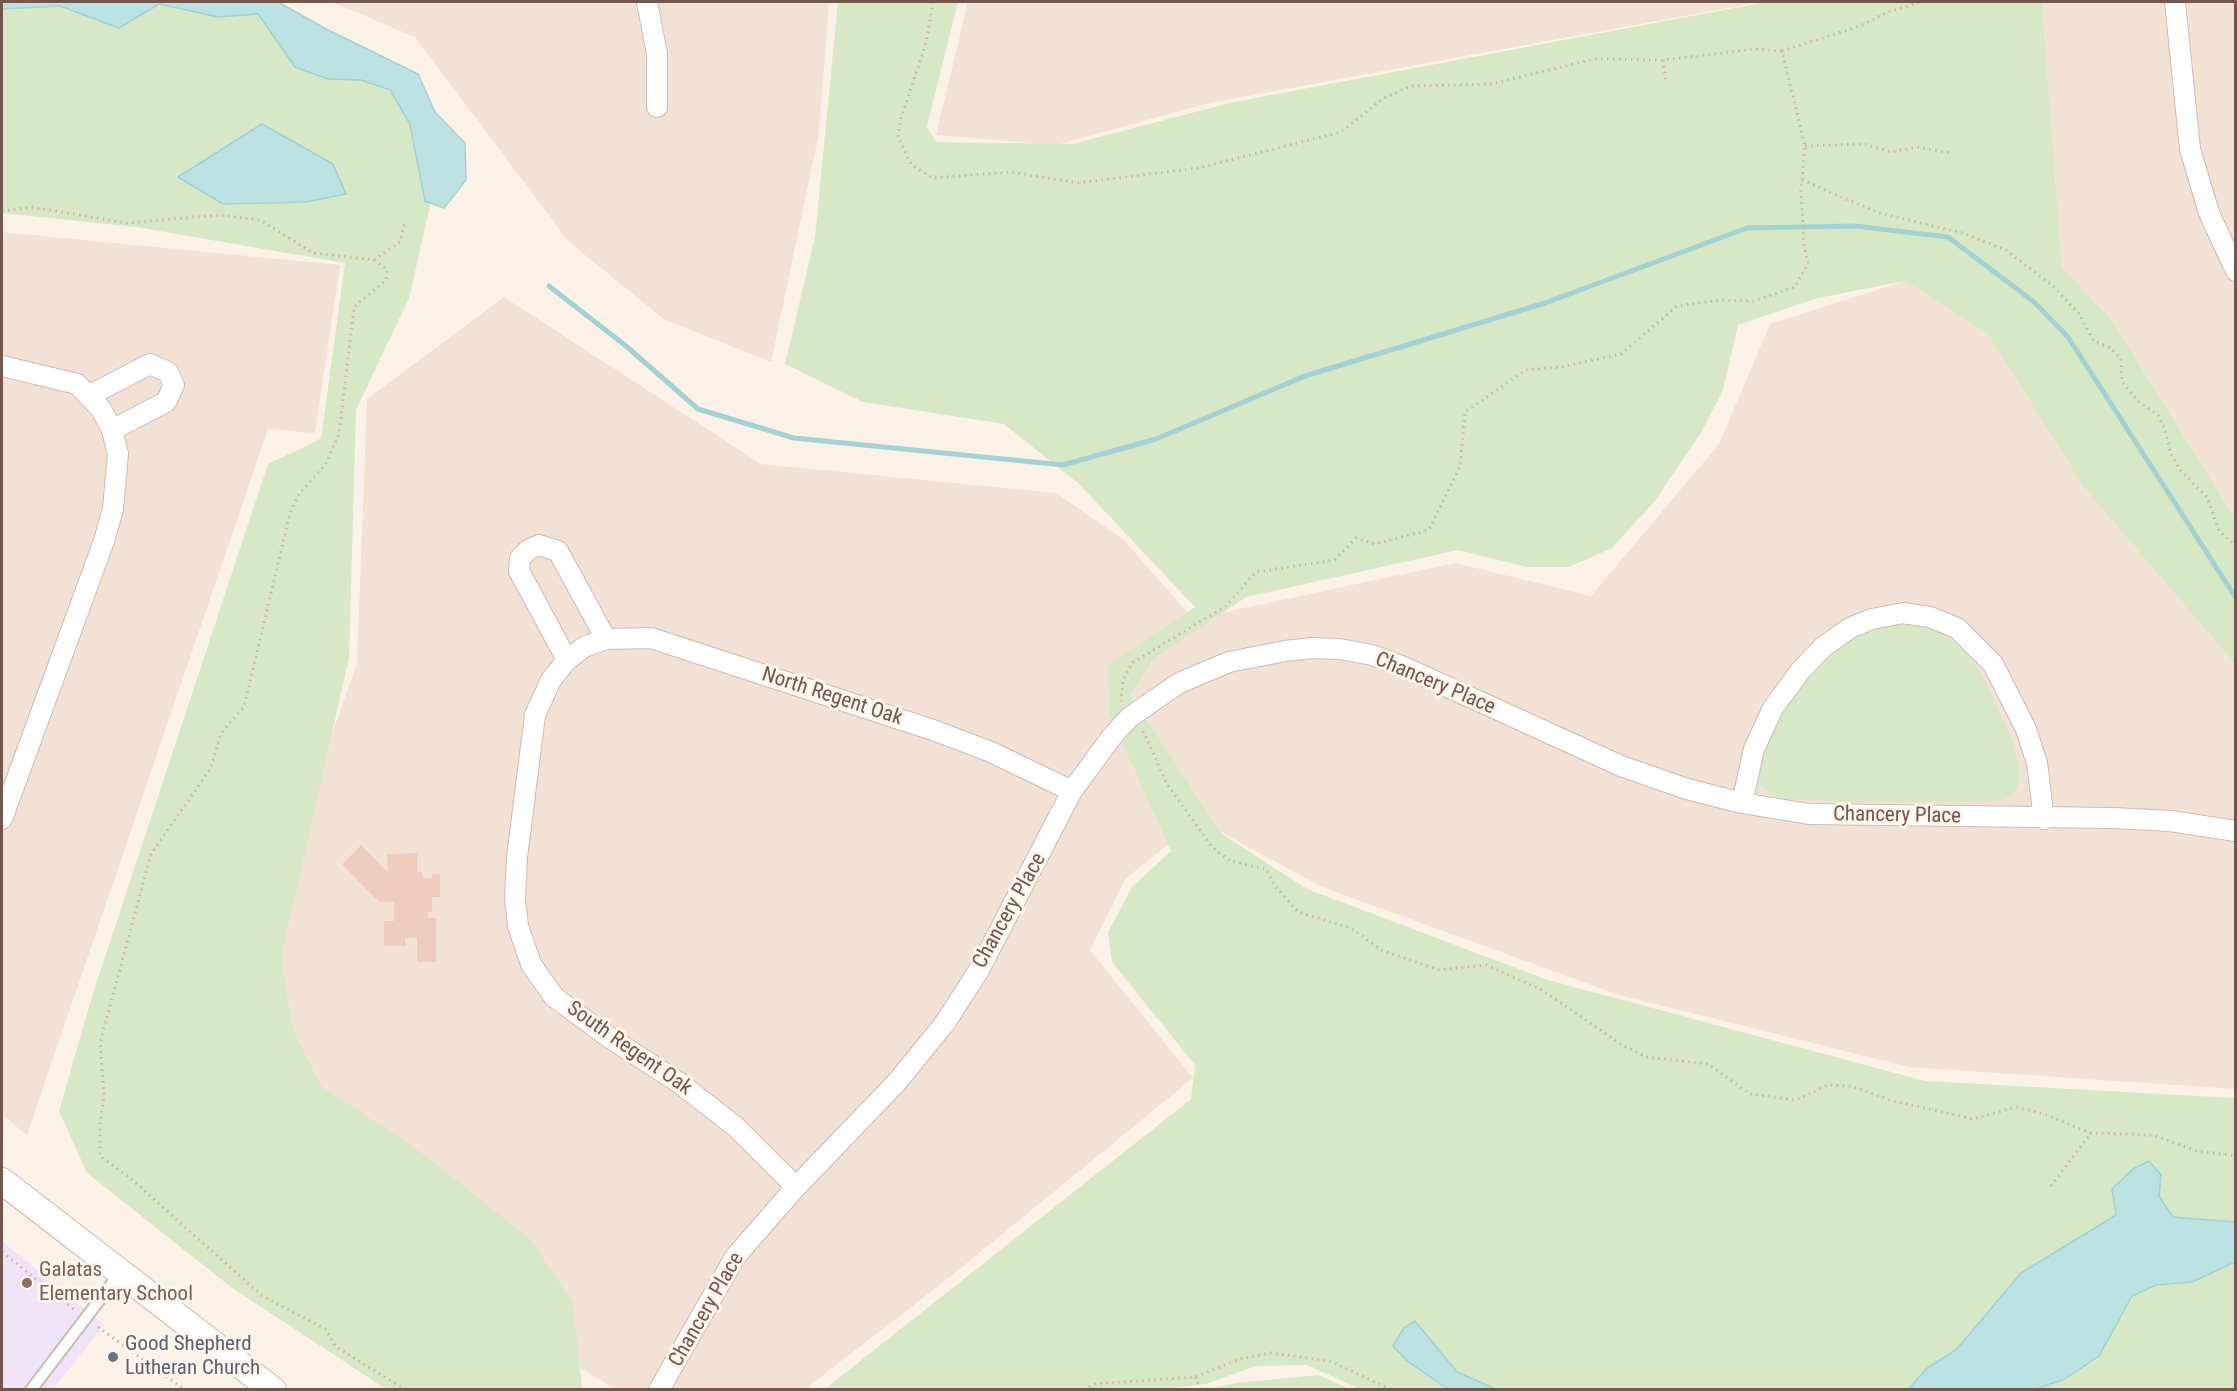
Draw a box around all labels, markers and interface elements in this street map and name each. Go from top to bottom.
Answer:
street label: Chancery Place [1371,647,1499,721]
street label: North Regent Oak [759,662,905,732]
street label: Chancery Place [1833,802,1961,830]
street label: Chancery Place [968,849,1052,973]
street label: South Regent Oak [561,996,697,1102]
street label: Chancery Place [664,1248,750,1372]
place label: Galatas Elementary School [39,1258,193,1308]
marker: Galatas Elementary School [20,1276,34,1290]
place label: Good Shepherd Lutheran Church [125,1332,260,1382]
marker: Good Shepherd Lutheran Church [106,1350,120,1364]

